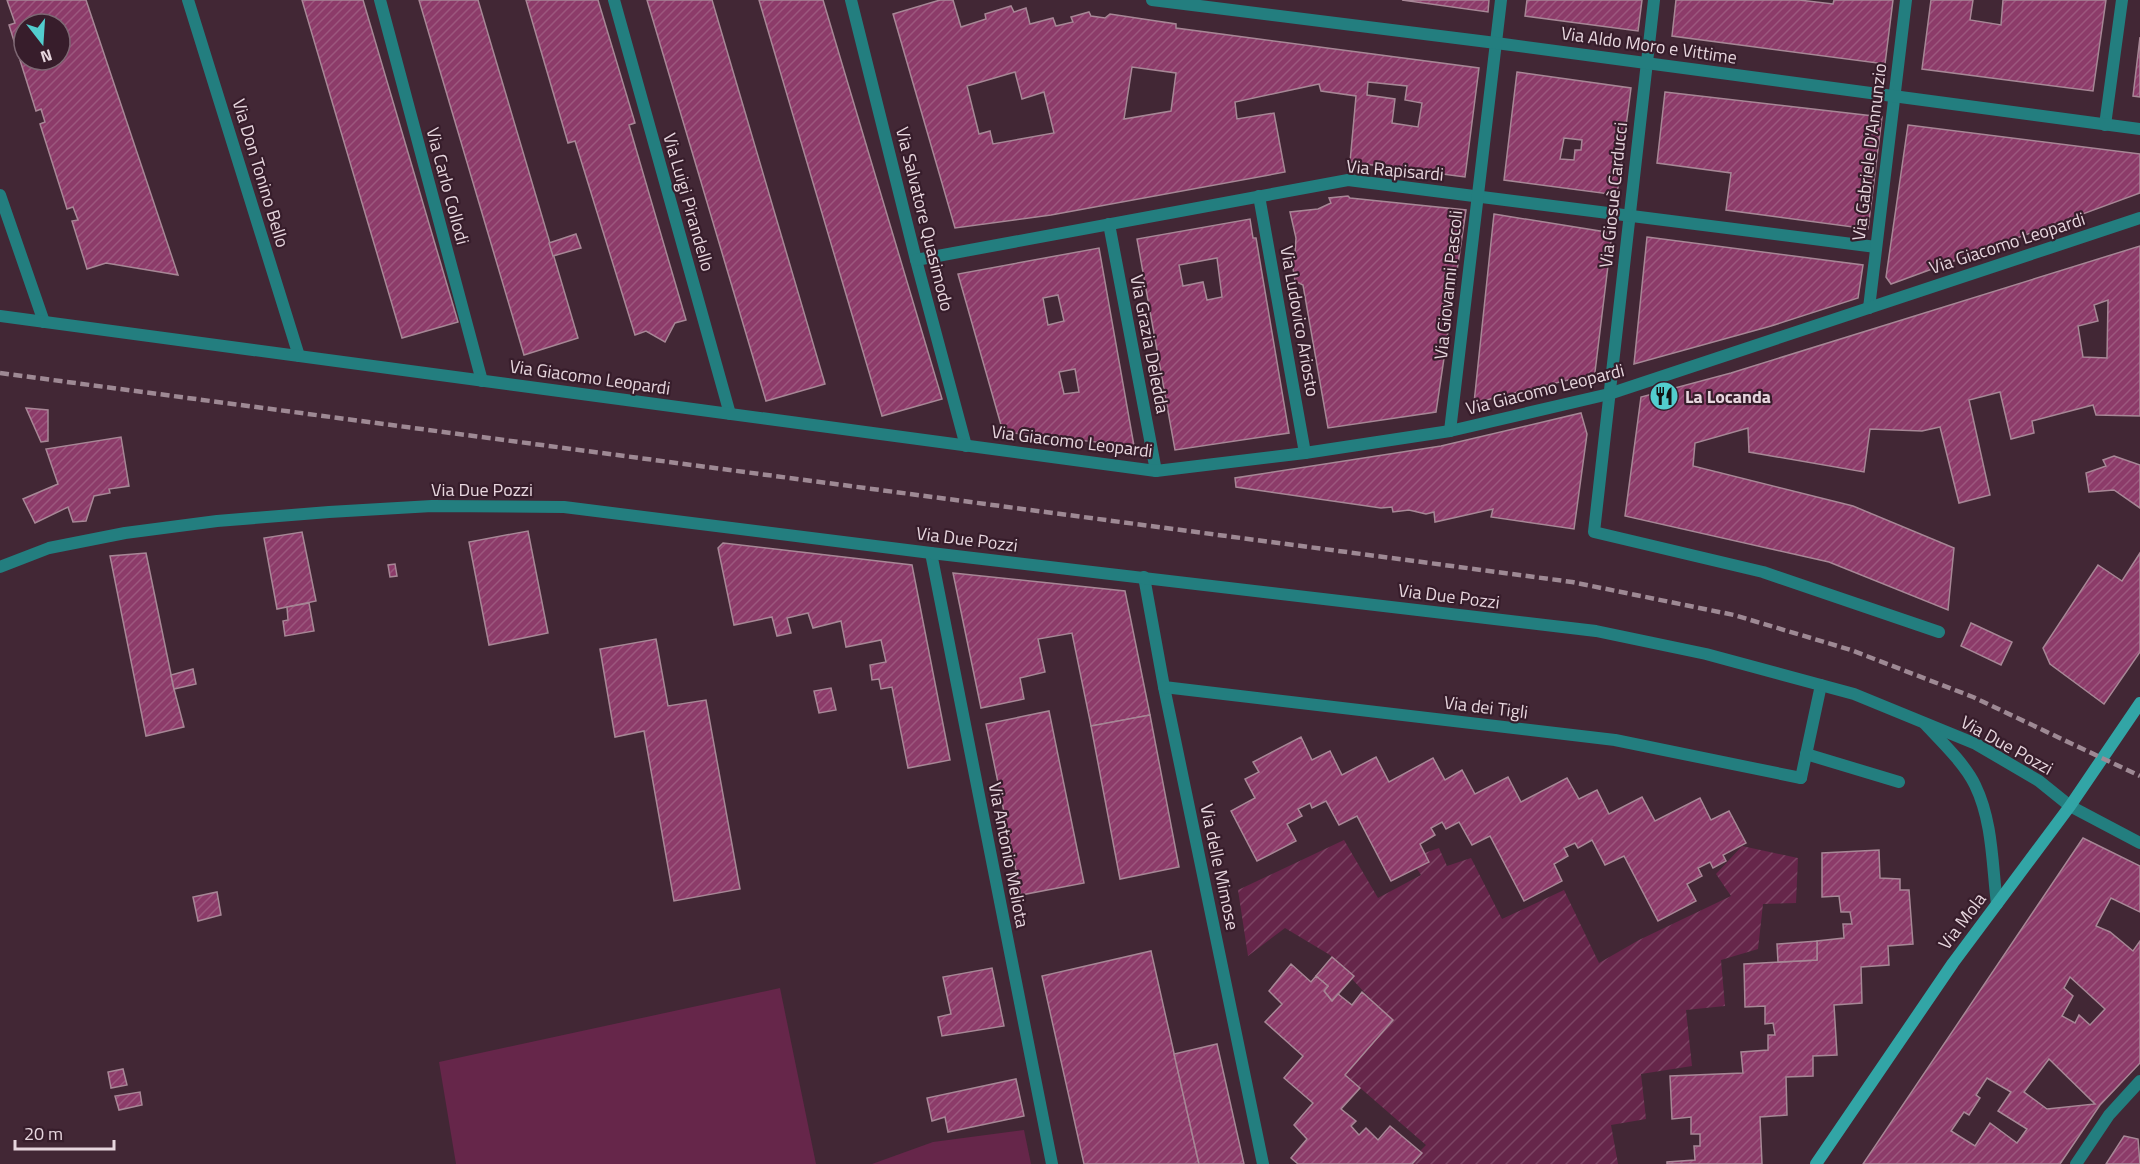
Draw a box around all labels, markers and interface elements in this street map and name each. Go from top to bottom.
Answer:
north arrow [12,12,72,72]
street label: Via Aldo Moro e Vittime [1559,19,1739,71]
text: N [38,43,55,69]
street label: Via Gabriele D'Annunzio [1845,62,1893,242]
street label: Via Don Tonino Bello [226,95,296,251]
street label: Via Giosuè Carducci [1592,121,1634,269]
street label: Via Carlo Collodi [419,124,477,248]
street label: Via Salvatore Quasimodo [889,124,961,314]
street label: Via Luigi Pirandello [656,130,722,274]
street label: Via Rapisardi [1345,152,1445,188]
street label: Via Giacomo Leopardi [1926,205,2088,281]
street label: Via Giovanni Pascoli [1427,209,1469,361]
street label: Via Ludovico Ariosto [1273,243,1327,399]
street label: Via Grazia Deledda [1123,272,1177,416]
street label: Via Giacomo Leopardi [508,352,672,402]
street label: Via Giacomo Leopardi [1463,356,1627,422]
restaurant icon: La Locanda [1648,380,1680,412]
place label: La Locanda [1685,383,1771,410]
street label: Via Giacomo Leopardi [990,418,1154,464]
street label: Via Due Pozzi [431,476,533,503]
street label: Via Due Pozzi [915,519,1019,559]
street label: Via Due Pozzi [1397,576,1501,616]
street label: Via dei Tigli [1442,688,1530,726]
street label: Via Due Pozzi [1956,708,2058,782]
street label: Via Antonio Meliota [982,780,1036,930]
street label: Via delle Mimose [1193,801,1247,933]
street label: Via Mola [1932,887,1992,955]
scale bar [15,1113,114,1151]
text: 20 m [24,1120,63,1147]

